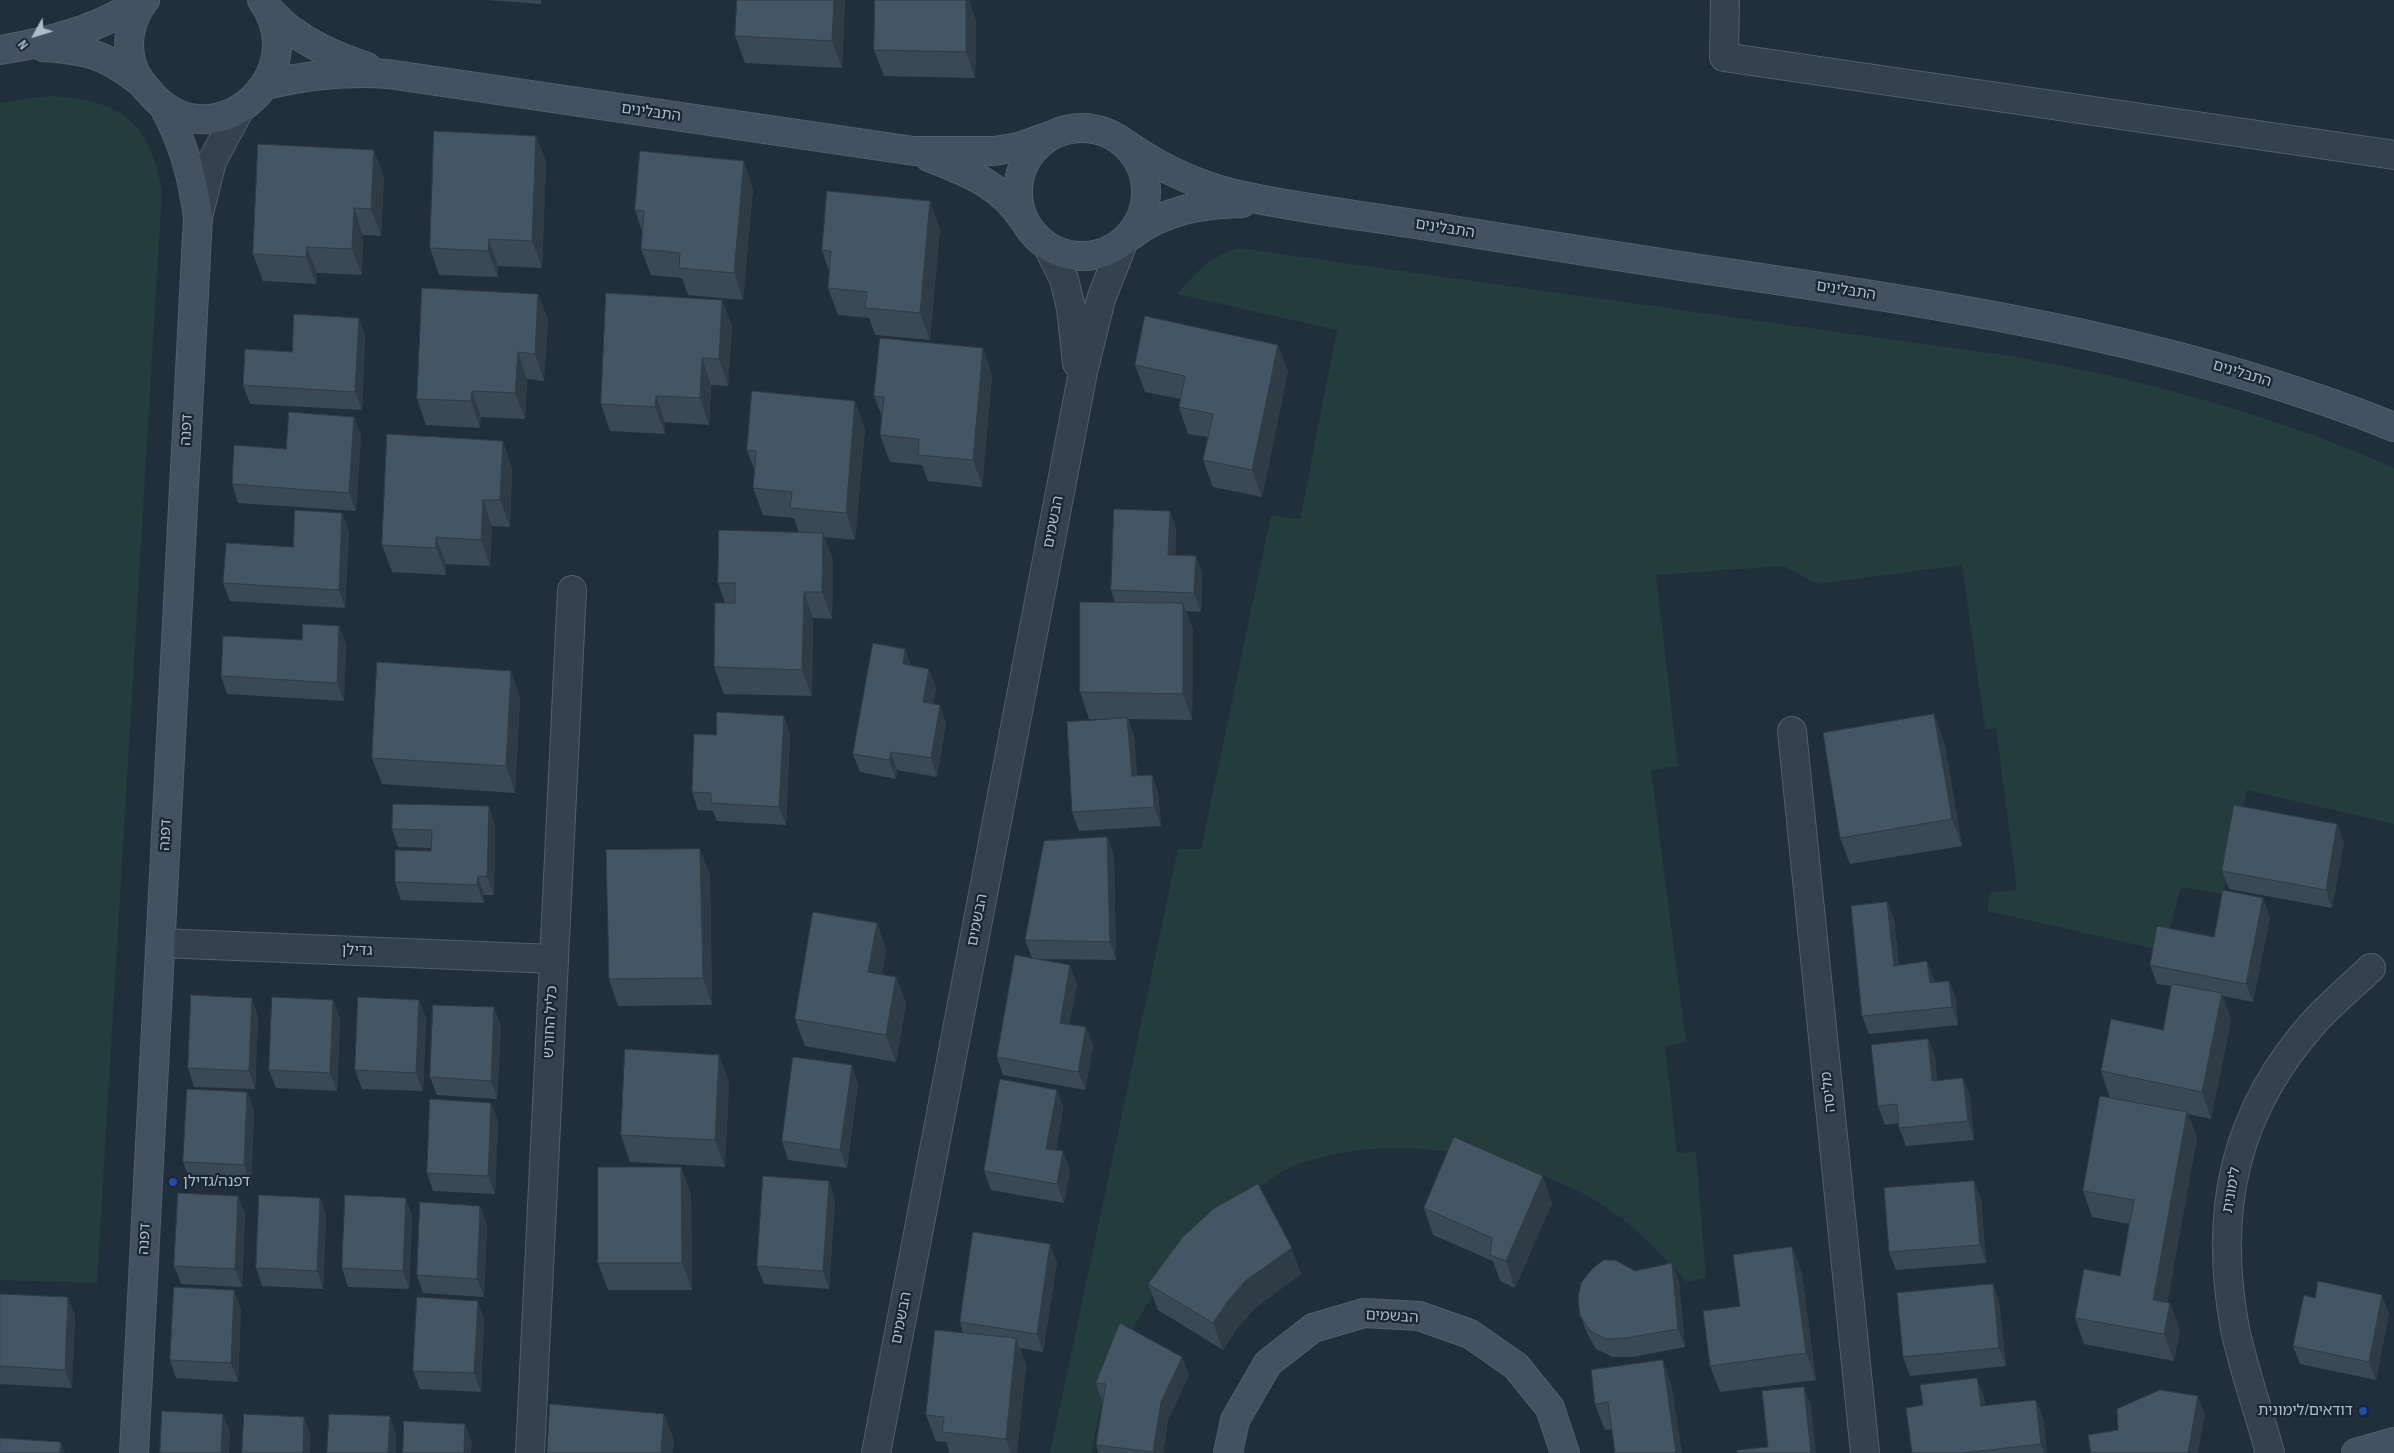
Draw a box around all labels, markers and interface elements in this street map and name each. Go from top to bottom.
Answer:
north arrow [10,10,60,60]
text: N [14,37,32,53]
street label: התבלינים [620,100,682,126]
street label: התבלינים [1414,215,1476,243]
street label: התבלינים [1815,277,1877,305]
street label: התבלינים [2211,357,2273,391]
street label: דפנה [177,414,197,446]
street label: הבשמים [1040,494,1068,550]
street label: דפנה [156,819,176,851]
street label: הבשמים [964,892,992,948]
street label: גדילן [341,941,373,961]
street label: כליל החורש [540,985,562,1059]
street label: מליסה [1818,1071,1840,1113]
street label: לימונית [2219,1166,2245,1214]
place label: דפנה/גדילן [183,1173,250,1191]
marker: דפנה/גדילן [167,1176,179,1188]
street label: דפנה [135,1223,155,1255]
street label: הבשמים [888,1290,916,1346]
street label: הבשמים [1365,1307,1419,1327]
place label: דודאים/לימונית [2258,1402,2353,1420]
marker: דודאים/לימונית [2357,1405,2369,1417]

